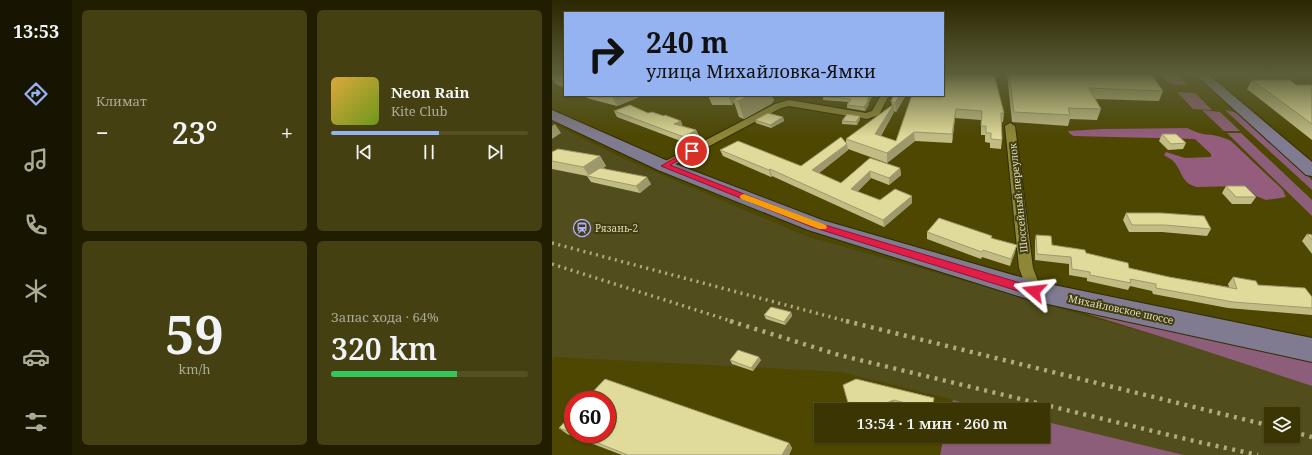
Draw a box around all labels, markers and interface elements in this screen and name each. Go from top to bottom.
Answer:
text: 13:53 [13,19,59,43]
text: 240 m [646,23,728,61]
icon: right [580,28,632,80]
text: улица Михайловка-Ямки [646,59,876,83]
icon: directions [22,80,50,108]
text: Neon Rain [391,82,469,102]
text: Климат [96,92,147,110]
text: Kite Club [391,102,447,120]
text: 23° [172,112,218,153]
text: − [96,117,109,147]
text: + [281,117,293,147]
pin [675,134,709,168]
icon: arrive [681,140,703,162]
icon: previous [353,141,375,163]
icon: pause [418,141,440,163]
icon: next [484,141,506,163]
street label: Шоссейный переулок [1005,143,1031,253]
icon: music [22,146,50,174]
icon: phone [22,211,50,239]
station icon: Рязань-2 [572,218,592,238]
place label: Рязань-2 [595,221,638,235]
position arrow [1013,270,1055,312]
icon: climate [22,277,50,305]
street label: Михайловское шоссе [1067,291,1175,327]
text: 59 [165,298,224,369]
text: Запас хода · 64% [331,308,439,326]
text: 320 km [331,328,437,369]
icon: car [22,343,50,371]
text: km/h [179,360,210,378]
speed limit sign: 60 [564,391,616,443]
map controls [1264,407,1300,443]
button: layers [1264,407,1300,443]
icon: filters [22,408,50,436]
text: 13:54 · 1 мин · 260 m [856,413,1008,433]

